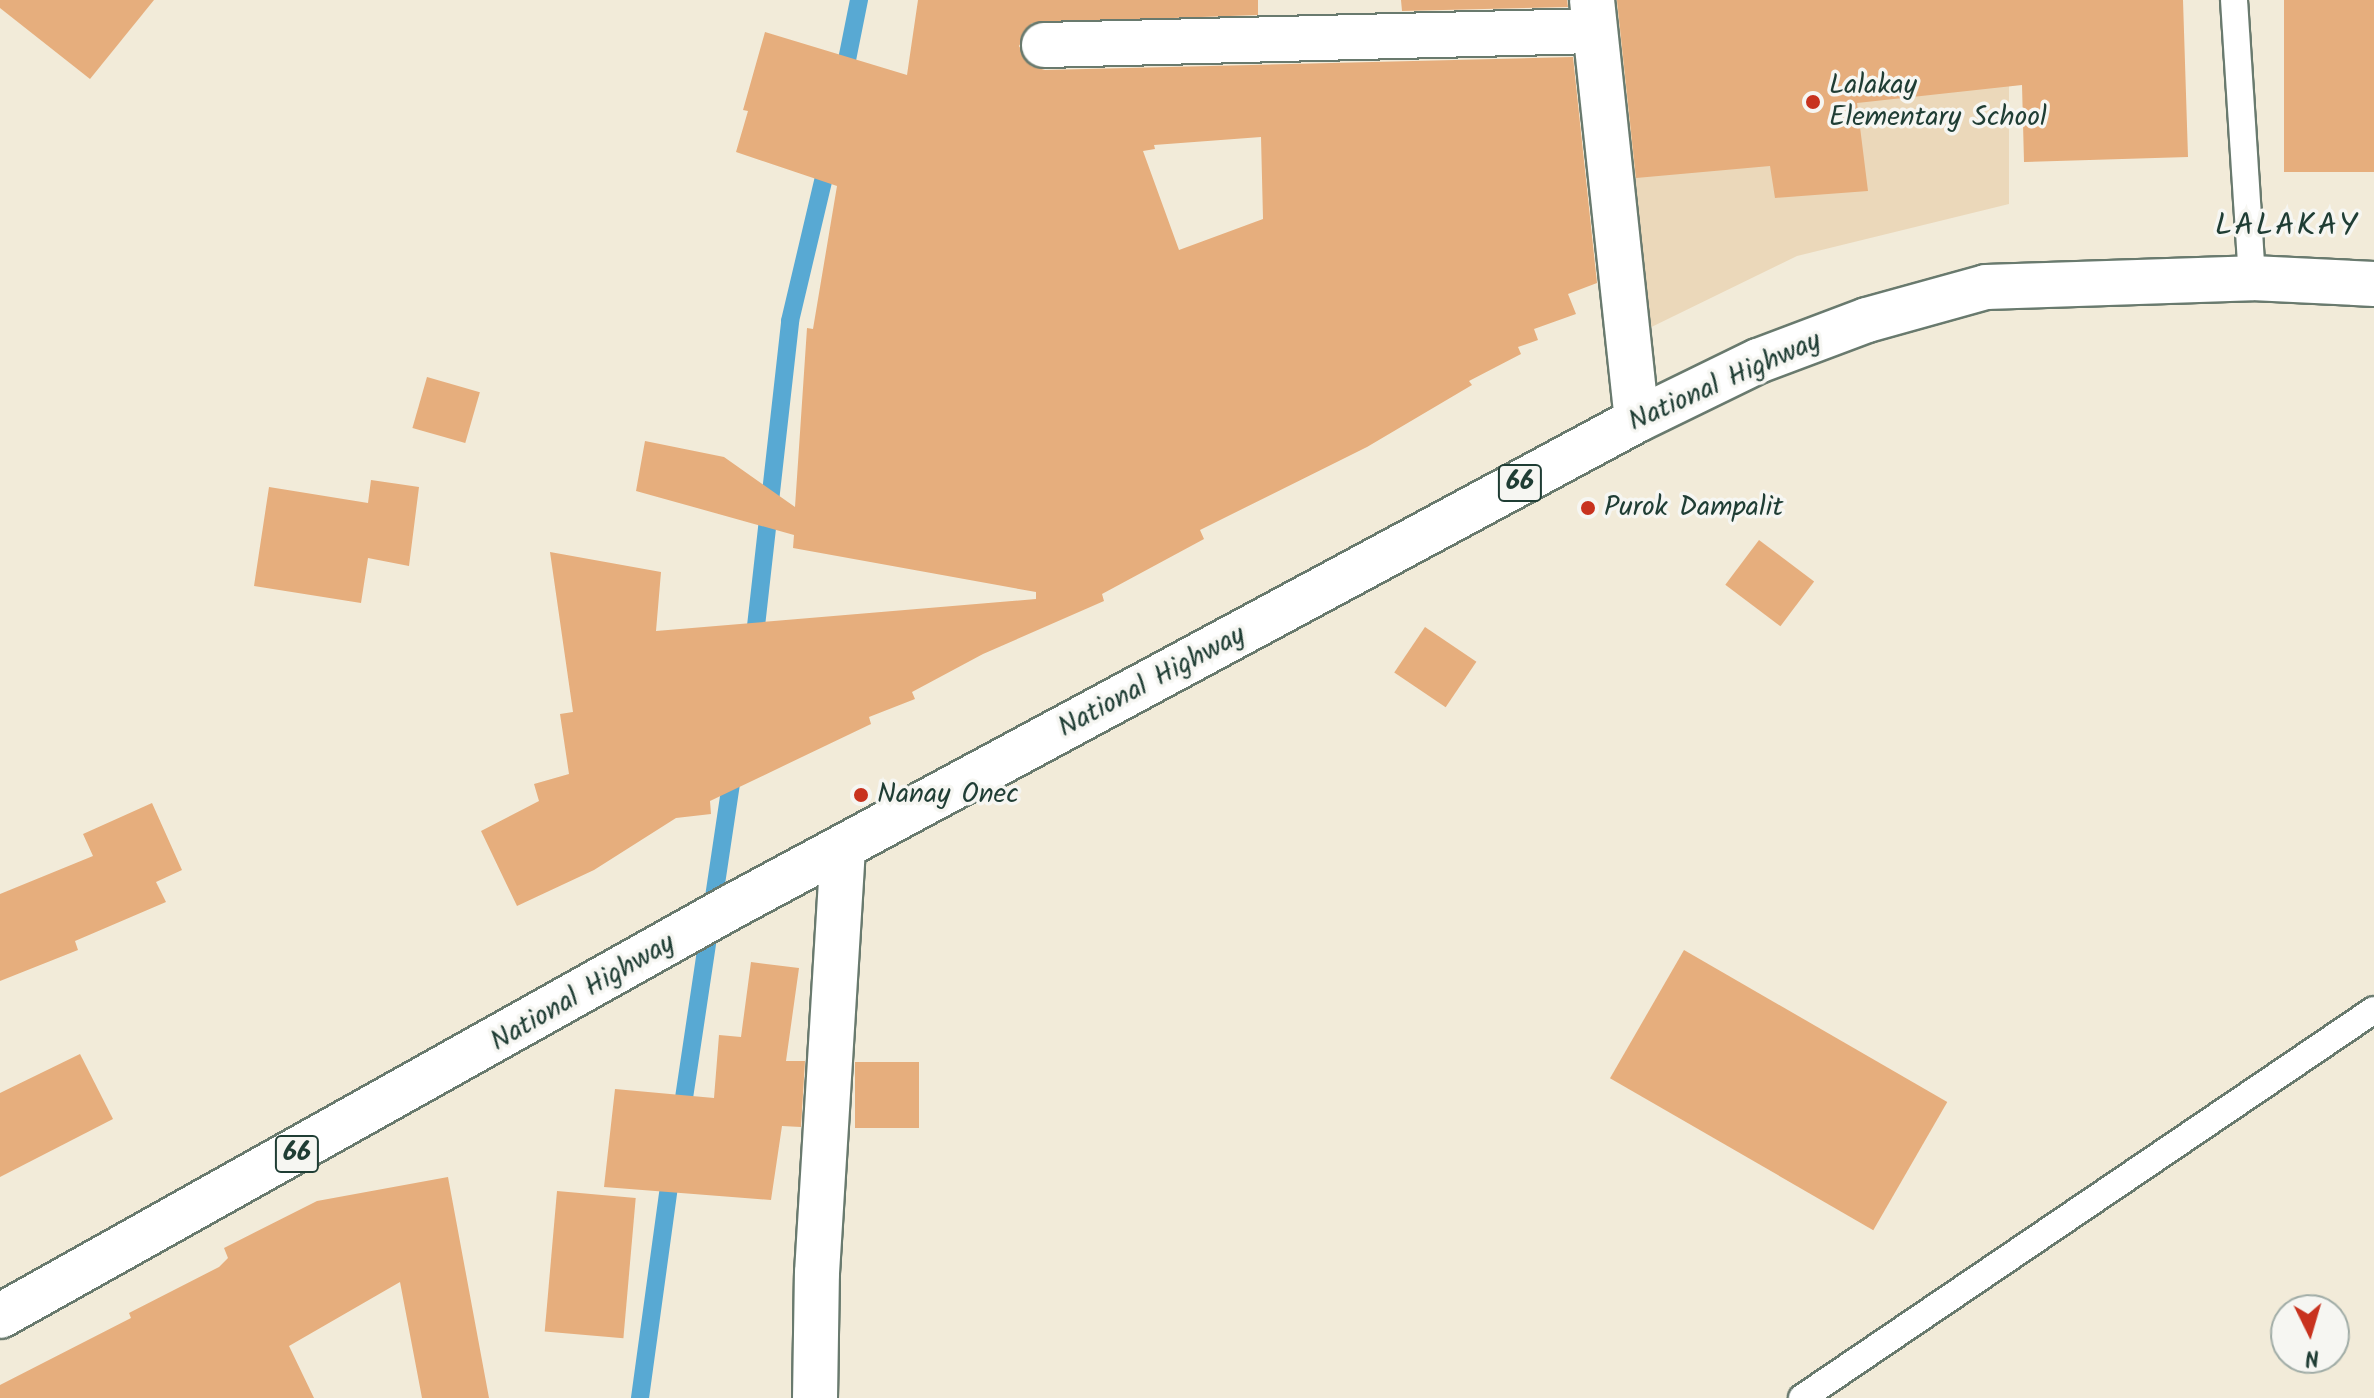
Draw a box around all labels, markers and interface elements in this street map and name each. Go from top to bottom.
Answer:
place label: Lalakay Elementary School [1829,69,2047,135]
marker: Lalakay Elementary School [1804,93,1822,111]
district label: LALAKAY [2215,208,2359,246]
street label: National Highway [1623,325,1827,439]
road number: 66 [1496,461,1544,505]
place label: Purok Dampalit [1604,491,1783,525]
marker: Purok Dampalit [1579,499,1597,517]
street label: National Highway [1053,619,1251,745]
place label: Nanay Onec [877,778,1019,812]
marker: Nanay Onec [852,786,870,804]
street label: National Highway [485,927,681,1059]
road number: 66 [273,1132,321,1176]
north arrow [2270,1294,2350,1374]
text: N [2304,1338,2320,1374]

